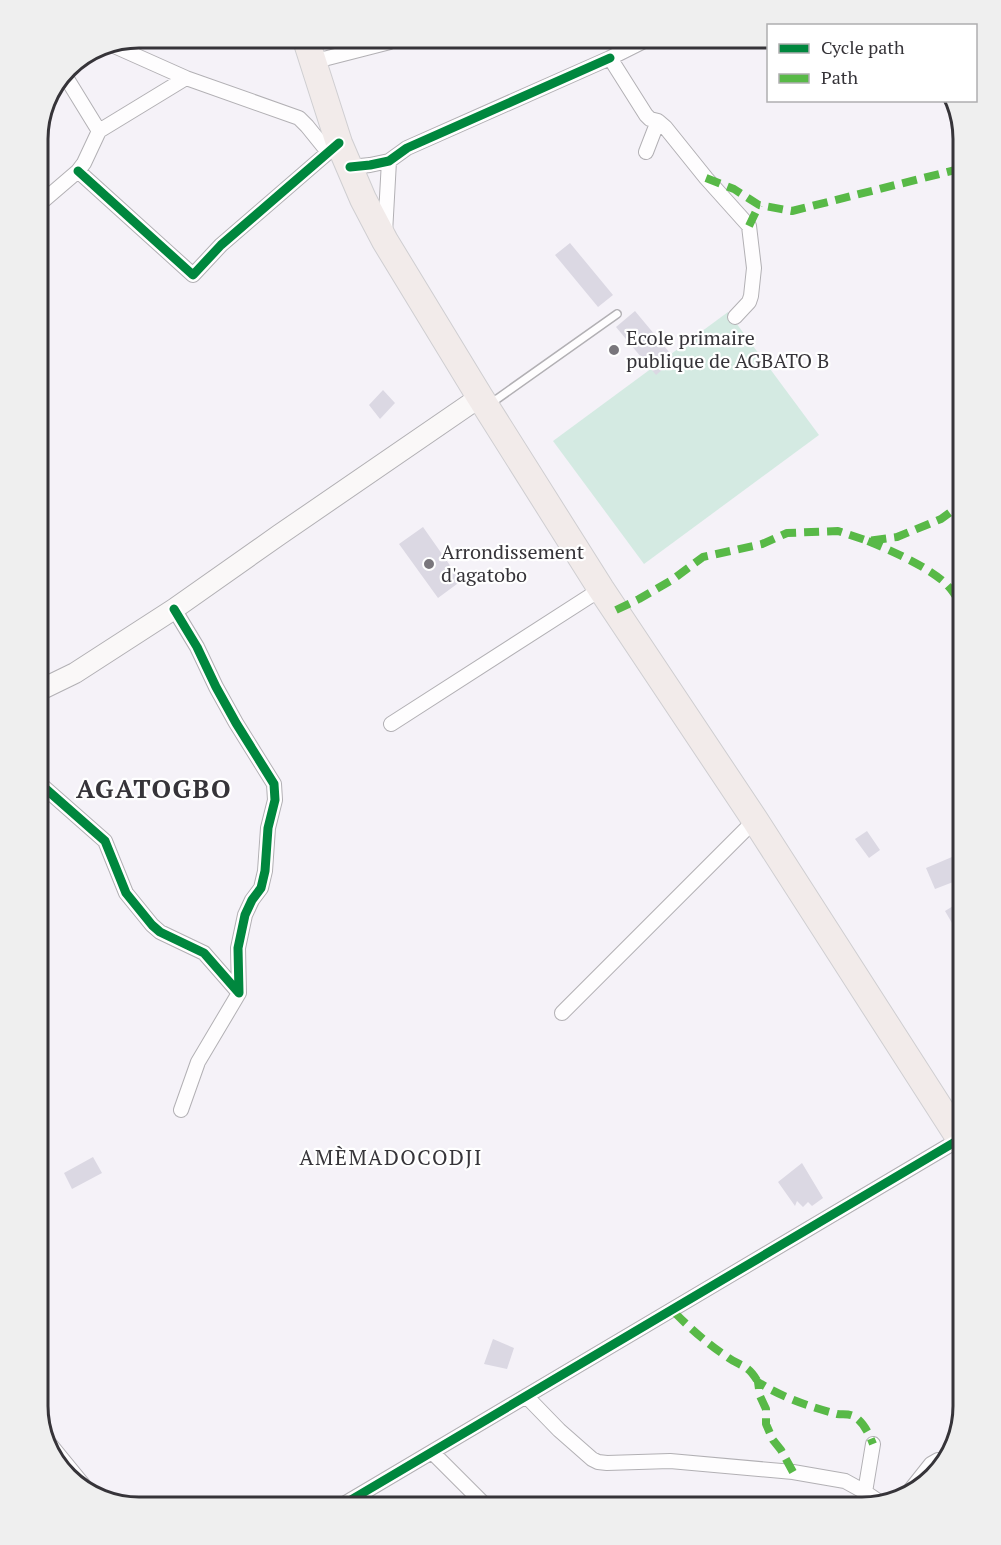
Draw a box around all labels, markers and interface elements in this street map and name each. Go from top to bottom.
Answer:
legend [767,24,977,102]
text: Cycle path [821,35,905,59]
text: Path [821,65,858,89]
place label: Ecole primaire publique de AGBATO B [626,324,829,374]
marker: Ecole primaire publique de AGBATO B [607,343,621,357]
place label: Arrondissement d'agatobo [441,538,585,588]
marker: Arrondissement d'agatobo [422,557,436,571]
district label: AGATOGBO [76,771,232,805]
district label: AMÈMADOCODJI [299,1143,483,1171]

